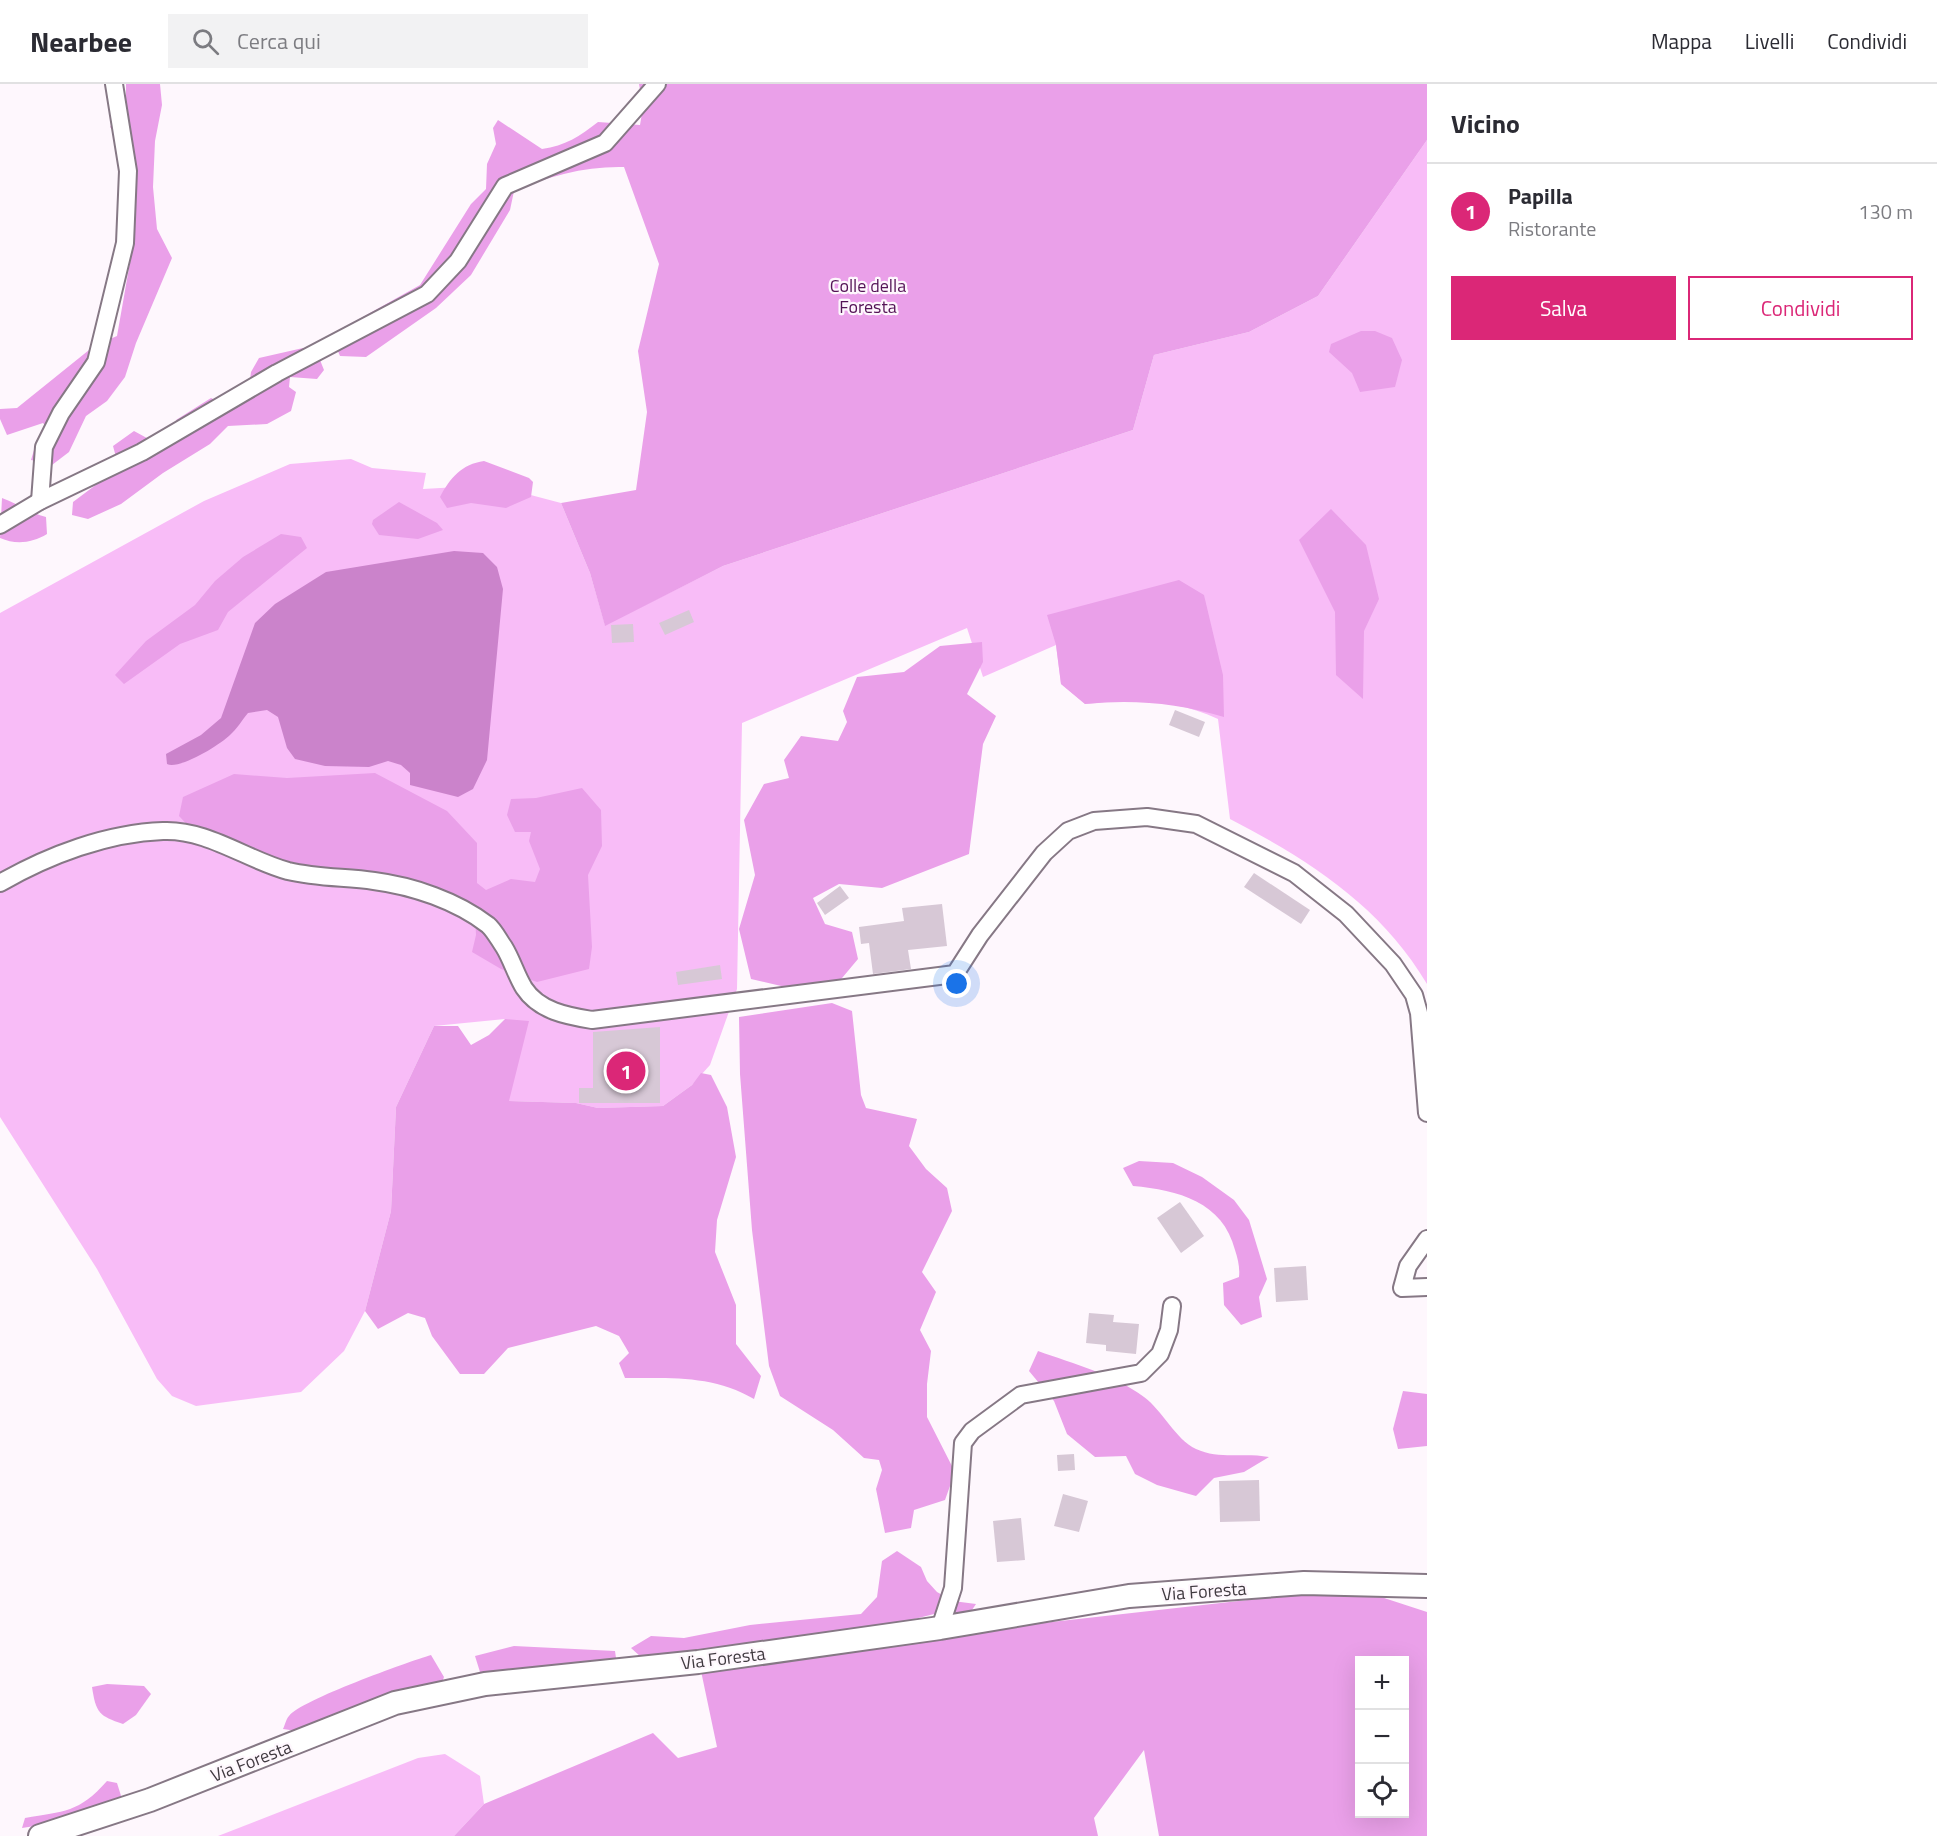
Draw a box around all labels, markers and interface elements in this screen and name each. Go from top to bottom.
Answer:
search box [168,14,588,68]
text: Nearbee [30,20,132,63]
text: Cerca qui [237,24,321,58]
icon: search [189,25,222,58]
text: Mappa [1651,25,1712,57]
text: Livelli [1745,25,1794,57]
text: Condividi [1827,25,1907,57]
text: Vicino [1451,104,1520,143]
text: Papilla [1508,179,1573,213]
text: 1 [1465,196,1476,227]
text: 130 m [1858,196,1913,227]
text: Ristorante [1508,213,1596,244]
park label: Colle della Foresta [830,272,906,320]
button: Salva [1451,276,1676,340]
button: Condividi [1688,276,1913,340]
your location [942,969,971,998]
pin: 1 [606,1048,646,1094]
street label: Via Foresta [1161,1575,1247,1607]
street label: Via Foresta [679,1639,767,1677]
map controls [1355,1656,1409,1818]
button: + [1355,1656,1409,1710]
button: − [1355,1710,1409,1764]
street label: Via Foresta [207,1733,295,1789]
button: locate [1355,1764,1409,1818]

